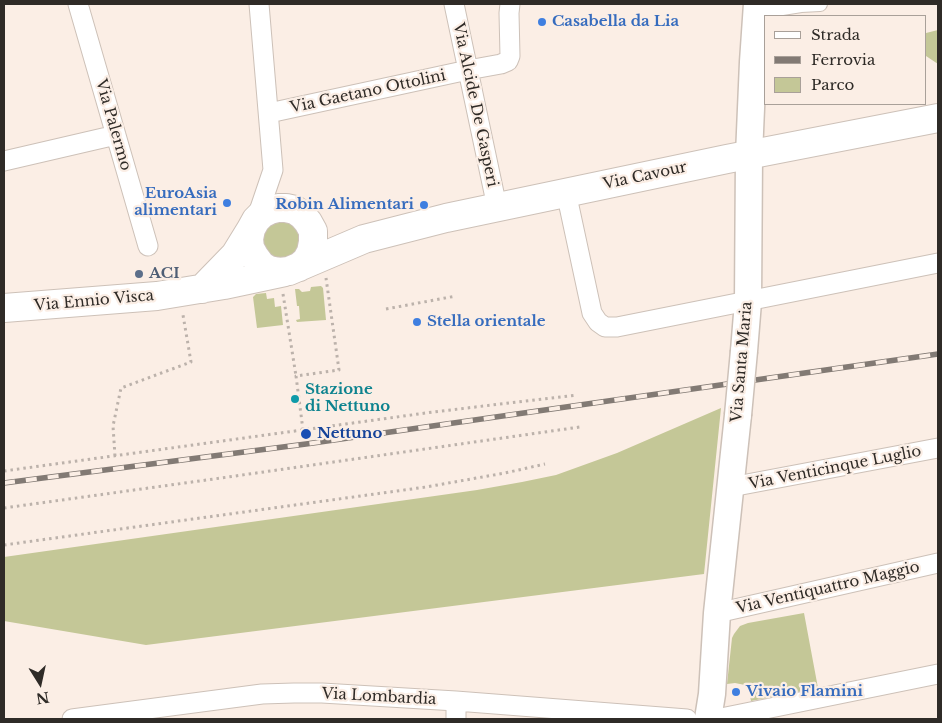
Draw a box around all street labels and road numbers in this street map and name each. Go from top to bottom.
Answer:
street label: Via Alcide De Gasperi [449,21,501,189]
street label: Via Gaetano Ottolini [289,67,447,117]
street label: Via Palermo [91,77,135,173]
street label: Via Cavour [601,158,689,194]
street label: Via Ennio Visca [33,287,155,315]
street label: Via Santa Maria [728,301,756,423]
street label: Via Venticinque Luglio [747,442,923,494]
street label: Via Ventiquattro Maggio [735,558,921,618]
street label: Via Lombardia [321,685,437,709]

